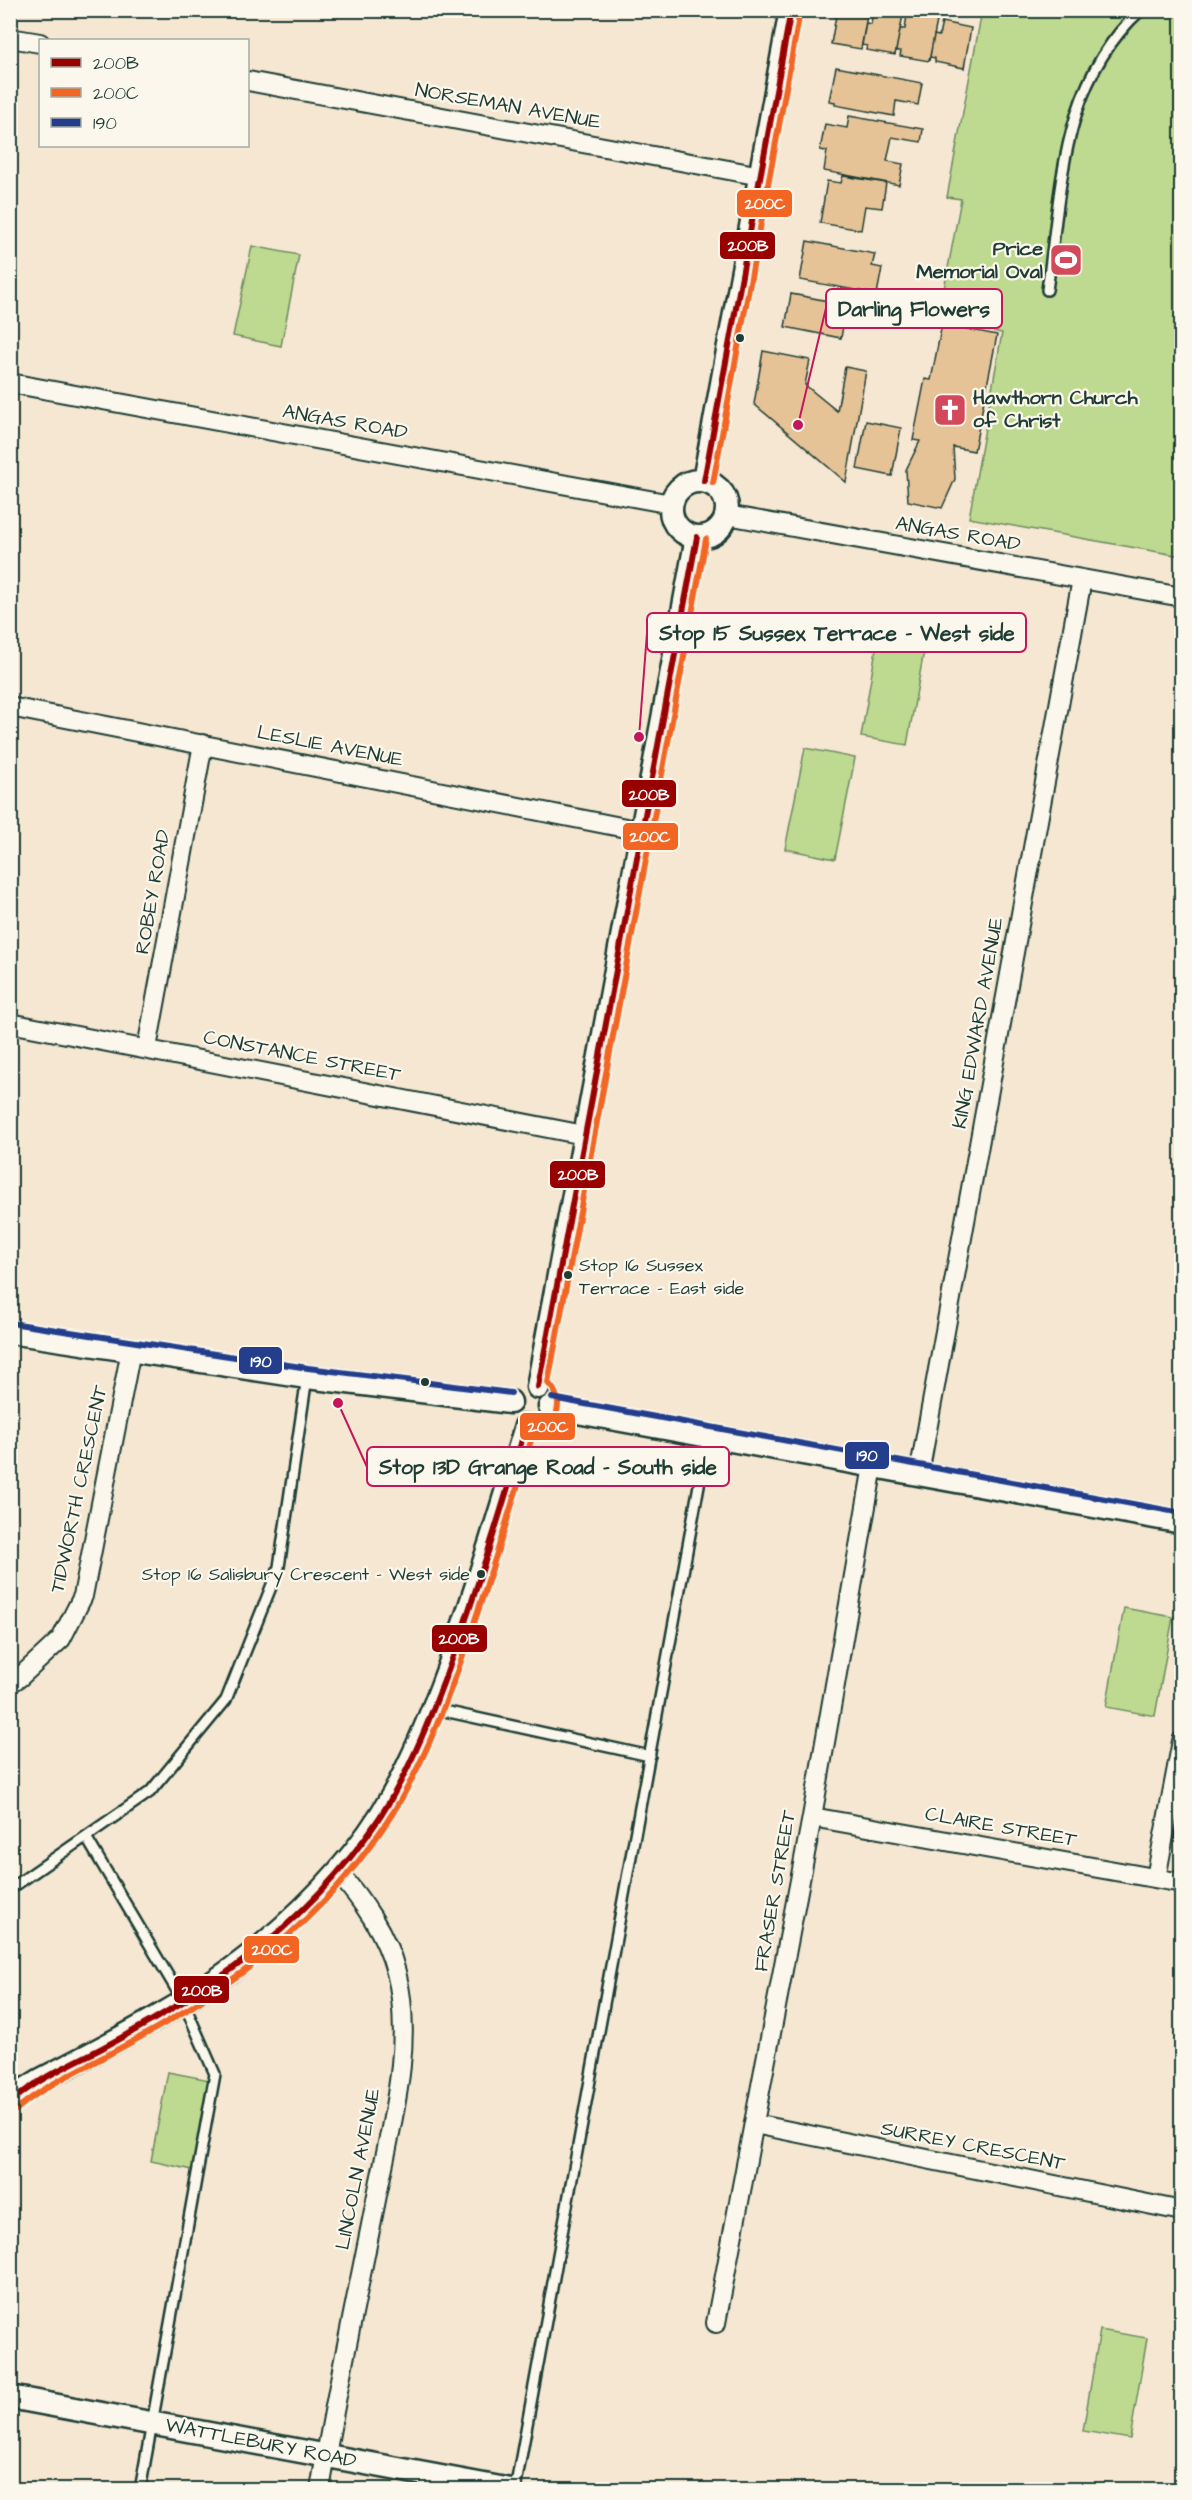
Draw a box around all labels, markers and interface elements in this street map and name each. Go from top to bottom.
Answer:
legend [39,39,249,147]
text: 200B [93,51,139,76]
street label: NORSEMAN AVENUE [413,76,603,136]
text: 200C [93,81,139,106]
text: 190 [93,111,117,136]
line badge: 200C [736,189,793,218]
text: 200C [744,193,786,215]
line badge: 200B [719,231,776,260]
text: 200B [727,235,769,257]
place label: Price Memorial Oval [916,235,1043,286]
sports icon: Price Memorial Oval [1048,242,1084,278]
callout: Darling Flowers [826,289,1002,328]
text: Darling Flowers [838,295,991,326]
unlabelled marker [734,332,746,344]
place label: Hawthorn Church of Christ [973,384,1139,435]
church icon: Hawthorn Church of Christ [932,392,968,428]
street label: ANGAS ROAD [280,397,410,447]
street label: ANGAS ROAD [893,509,1023,559]
callout: Stop 15 Sussex Terrace - West side [647,613,1026,652]
text: Stop 15 Sussex Terrace - West side [658,619,1015,649]
street label: LESLIE AVENUE [255,718,405,774]
line badge: 200B [621,779,677,808]
text: 200B [628,784,670,806]
line badge: 200C [622,822,679,851]
text: 200C [629,826,671,848]
street label: ROBEY ROAD [128,828,178,956]
street label: KING EDWARD AVENUE [946,915,1010,1131]
street label: CONSTANCE STREET [201,1023,404,1089]
line badge: 200B [549,1160,606,1189]
text: 200B [557,1164,599,1186]
place label: Stop 16 Sussex Terrace - East side [579,1253,744,1301]
marker: Stop 16 Sussex Terrace - East side [562,1269,574,1281]
line badge: 190 [238,1346,283,1375]
text: 190 [250,1351,272,1373]
unlabelled marker [419,1376,431,1388]
street label: TIDWORTH CRESCENT [43,1382,115,1595]
line badge: 200C [519,1412,576,1441]
text: 200C [527,1416,569,1438]
line badge: 190 [844,1441,890,1470]
text: 190 [856,1445,878,1467]
callout: Stop 13D Grange Road - South side [367,1447,729,1486]
text: Stop 13D Grange Road - South side [378,1453,718,1484]
place label: Stop 16 Salisbury Crescent - West side [142,1562,470,1588]
marker: Stop 16 Salisbury Crescent - West side [475,1568,487,1580]
line badge: 200B [431,1624,488,1653]
text: 200B [438,1628,480,1650]
street label: CLAIRE STREET [923,1800,1080,1854]
street label: FRASER STREET [747,1807,803,1974]
line badge: 200C [243,1935,300,1964]
text: 200C [251,1939,293,1961]
line badge: 200B [173,1975,230,2004]
text: 200B [181,1980,223,2002]
street label: LINCOLN AVENUE [329,2086,387,2252]
street label: SURREY CRESCENT [878,2114,1068,2178]
street label: WATTLEBURY ROAD [163,2411,359,2475]

